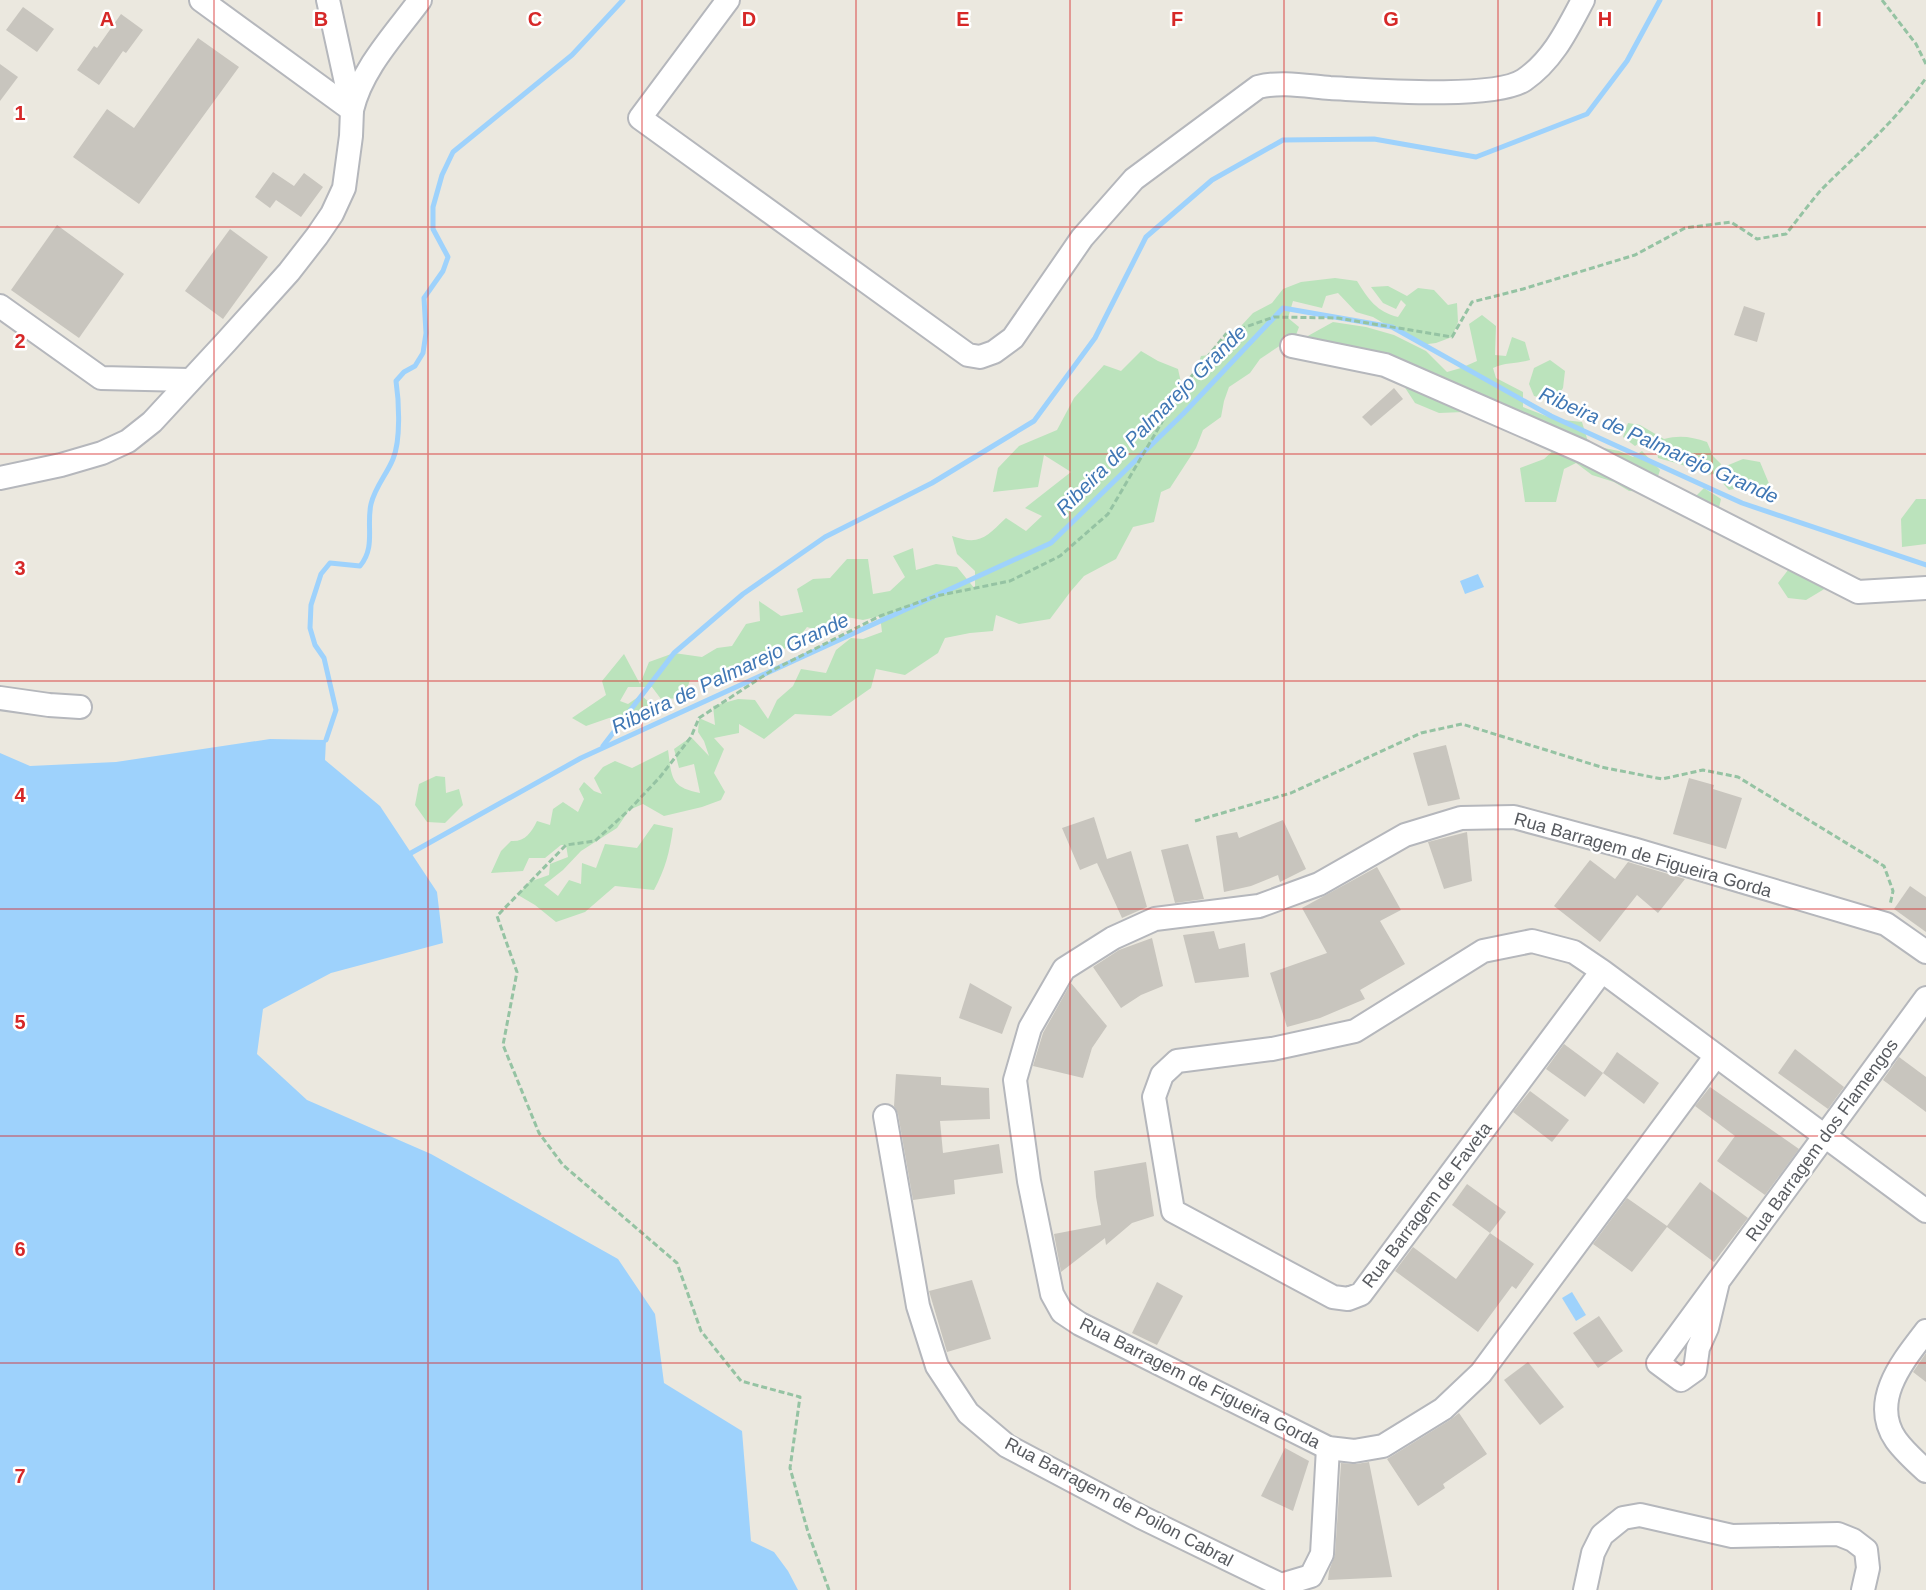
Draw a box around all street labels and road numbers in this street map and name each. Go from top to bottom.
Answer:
street label: Rua Barragem de Figueira Gorda [1512,809,1775,902]
street label: Rua Barragem dos Flamengos [1742,1035,1902,1245]
street label: Rua Barragem de Faveta [1358,1117,1496,1292]
street label: Rua Barragem de Figueira Gorda [1076,1313,1324,1453]
street label: Rua Barragem de Poilon Cabral [1002,1433,1236,1571]

